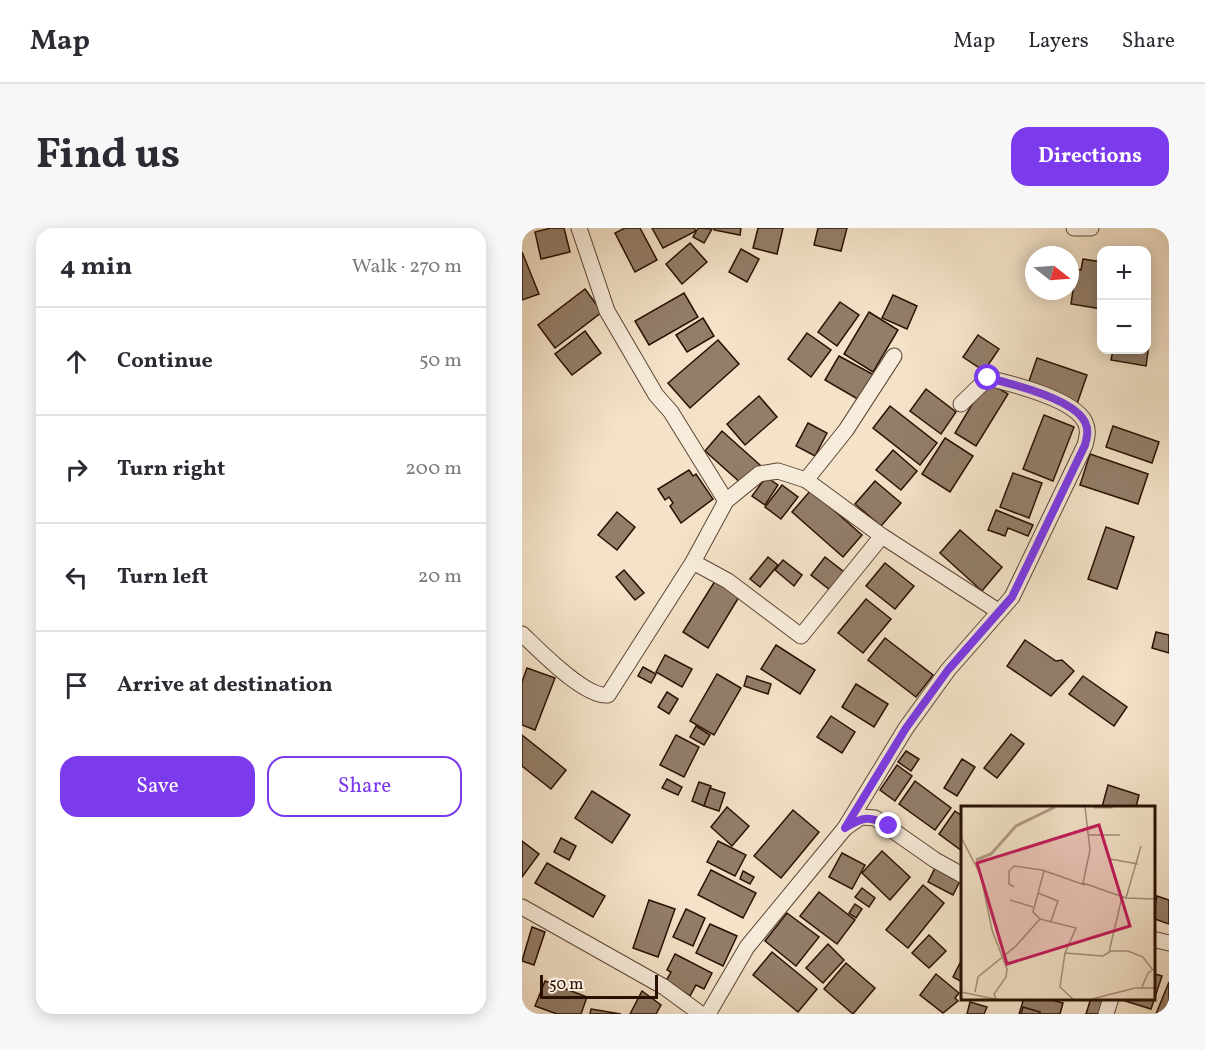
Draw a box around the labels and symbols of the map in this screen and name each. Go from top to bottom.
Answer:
north arrow [1025,246,1079,300]
route start [974,364,1000,390]
inset map [961,806,1154,999]
route end [875,812,901,838]
scale bar [540,972,658,1000]

